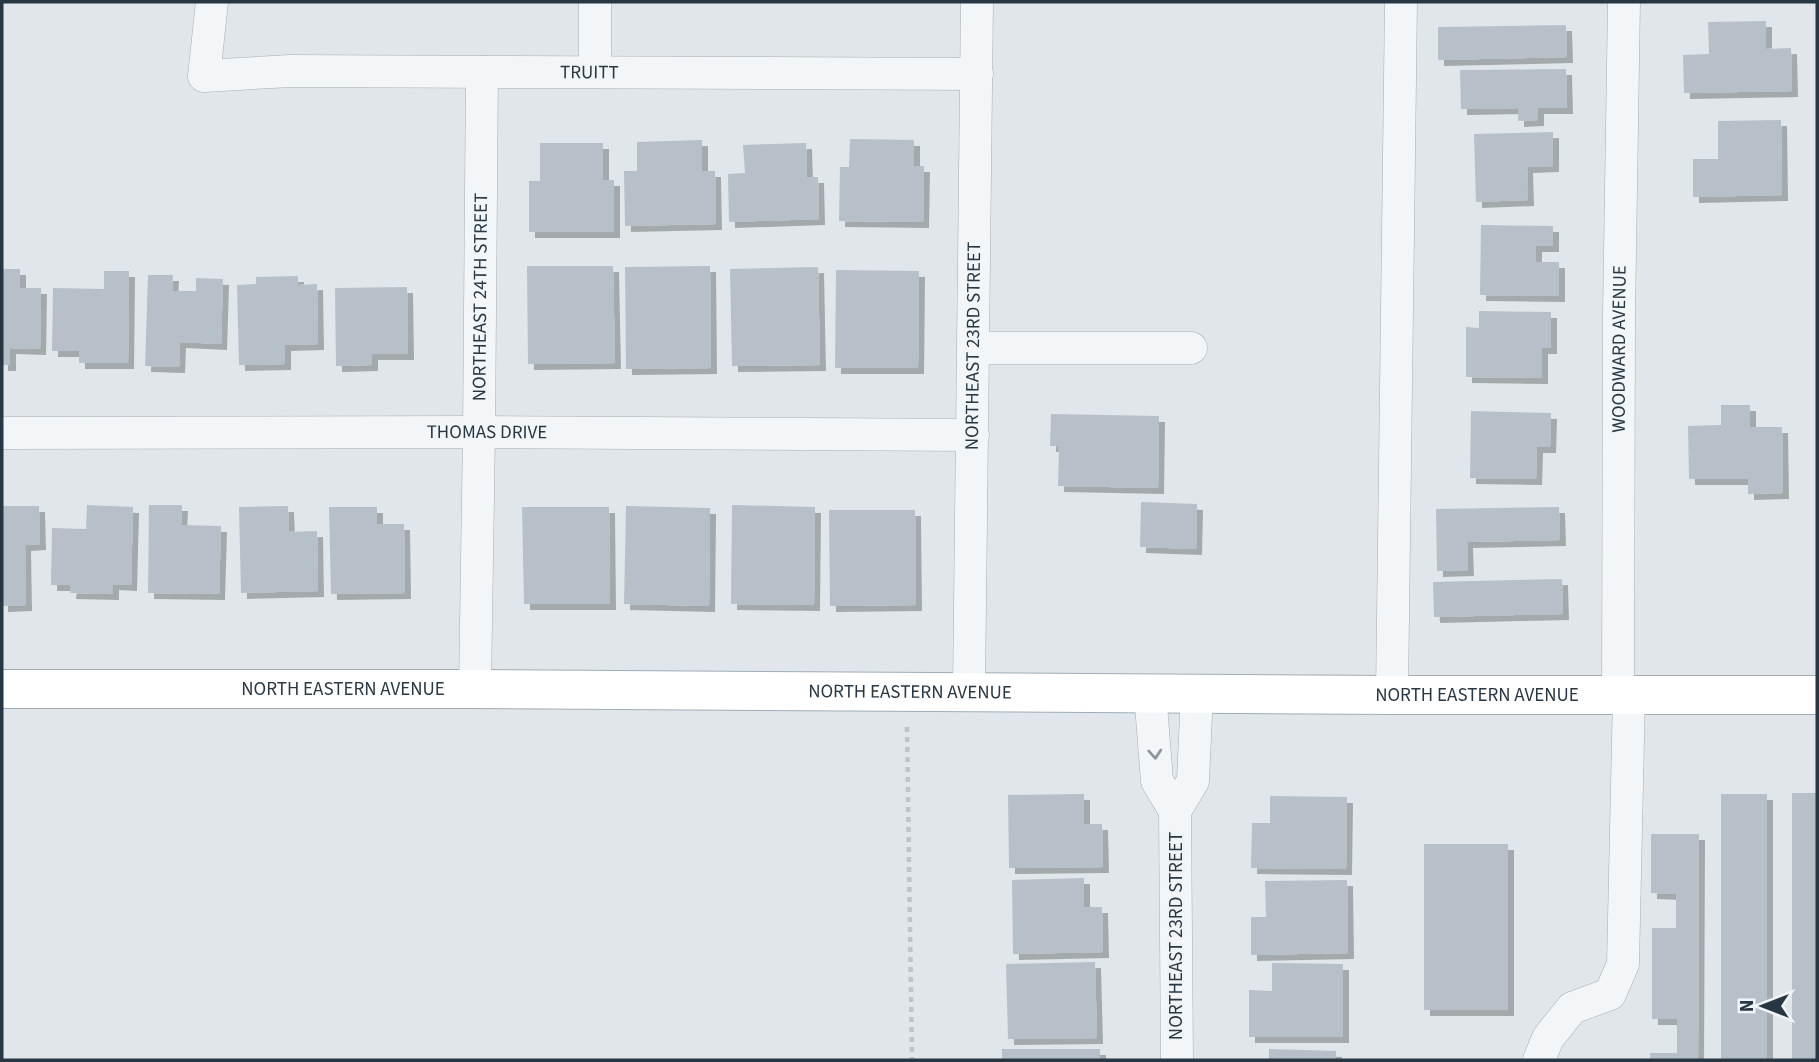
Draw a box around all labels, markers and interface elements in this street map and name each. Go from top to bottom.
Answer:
street label: TRUITT [560,59,619,86]
street label: NORTHEAST 24TH STREET [466,193,494,401]
street label: NORTHEAST 23RD STREET [958,242,988,450]
street label: WOODWARD AVENUE [1605,265,1633,433]
street label: THOMAS DRIVE [427,418,547,446]
street label: NORTH EASTERN AVENUE [241,676,445,703]
street label: NORTH EASTERN AVENUE [808,678,1012,706]
street label: NORTH EASTERN AVENUE [1375,681,1579,709]
one-way arrow [1147,749,1162,760]
street label: NORTHEAST 23RD STREET [1163,832,1190,1040]
north arrow [1728,971,1798,1041]
text: N [1734,1000,1761,1012]

